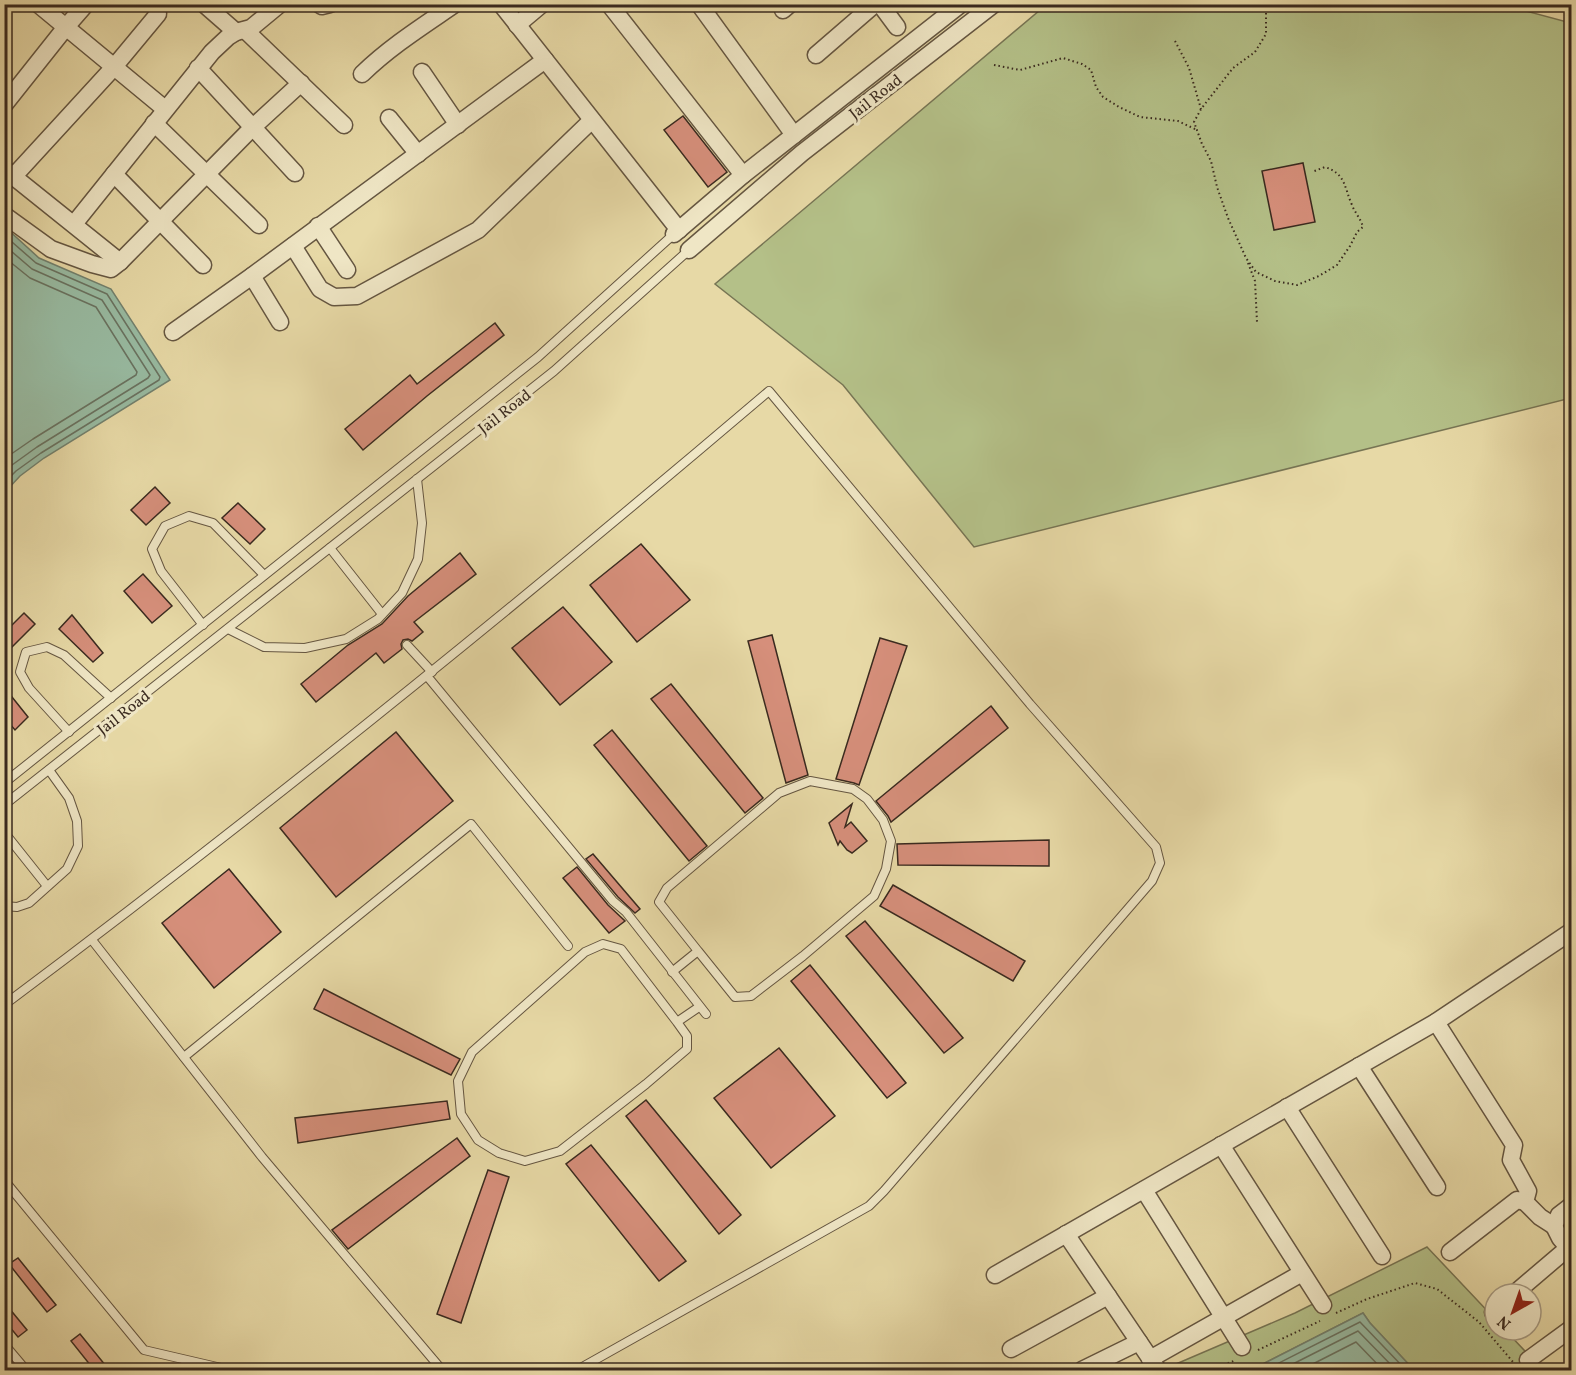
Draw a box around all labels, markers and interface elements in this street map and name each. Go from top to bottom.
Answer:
street label: Jail Road [845,70,907,125]
street label: Jail Road [474,385,536,440]
street label: Jail Road [93,686,155,741]
north arrow [1483,1282,1543,1342]
text: N [1493,1310,1516,1334]

